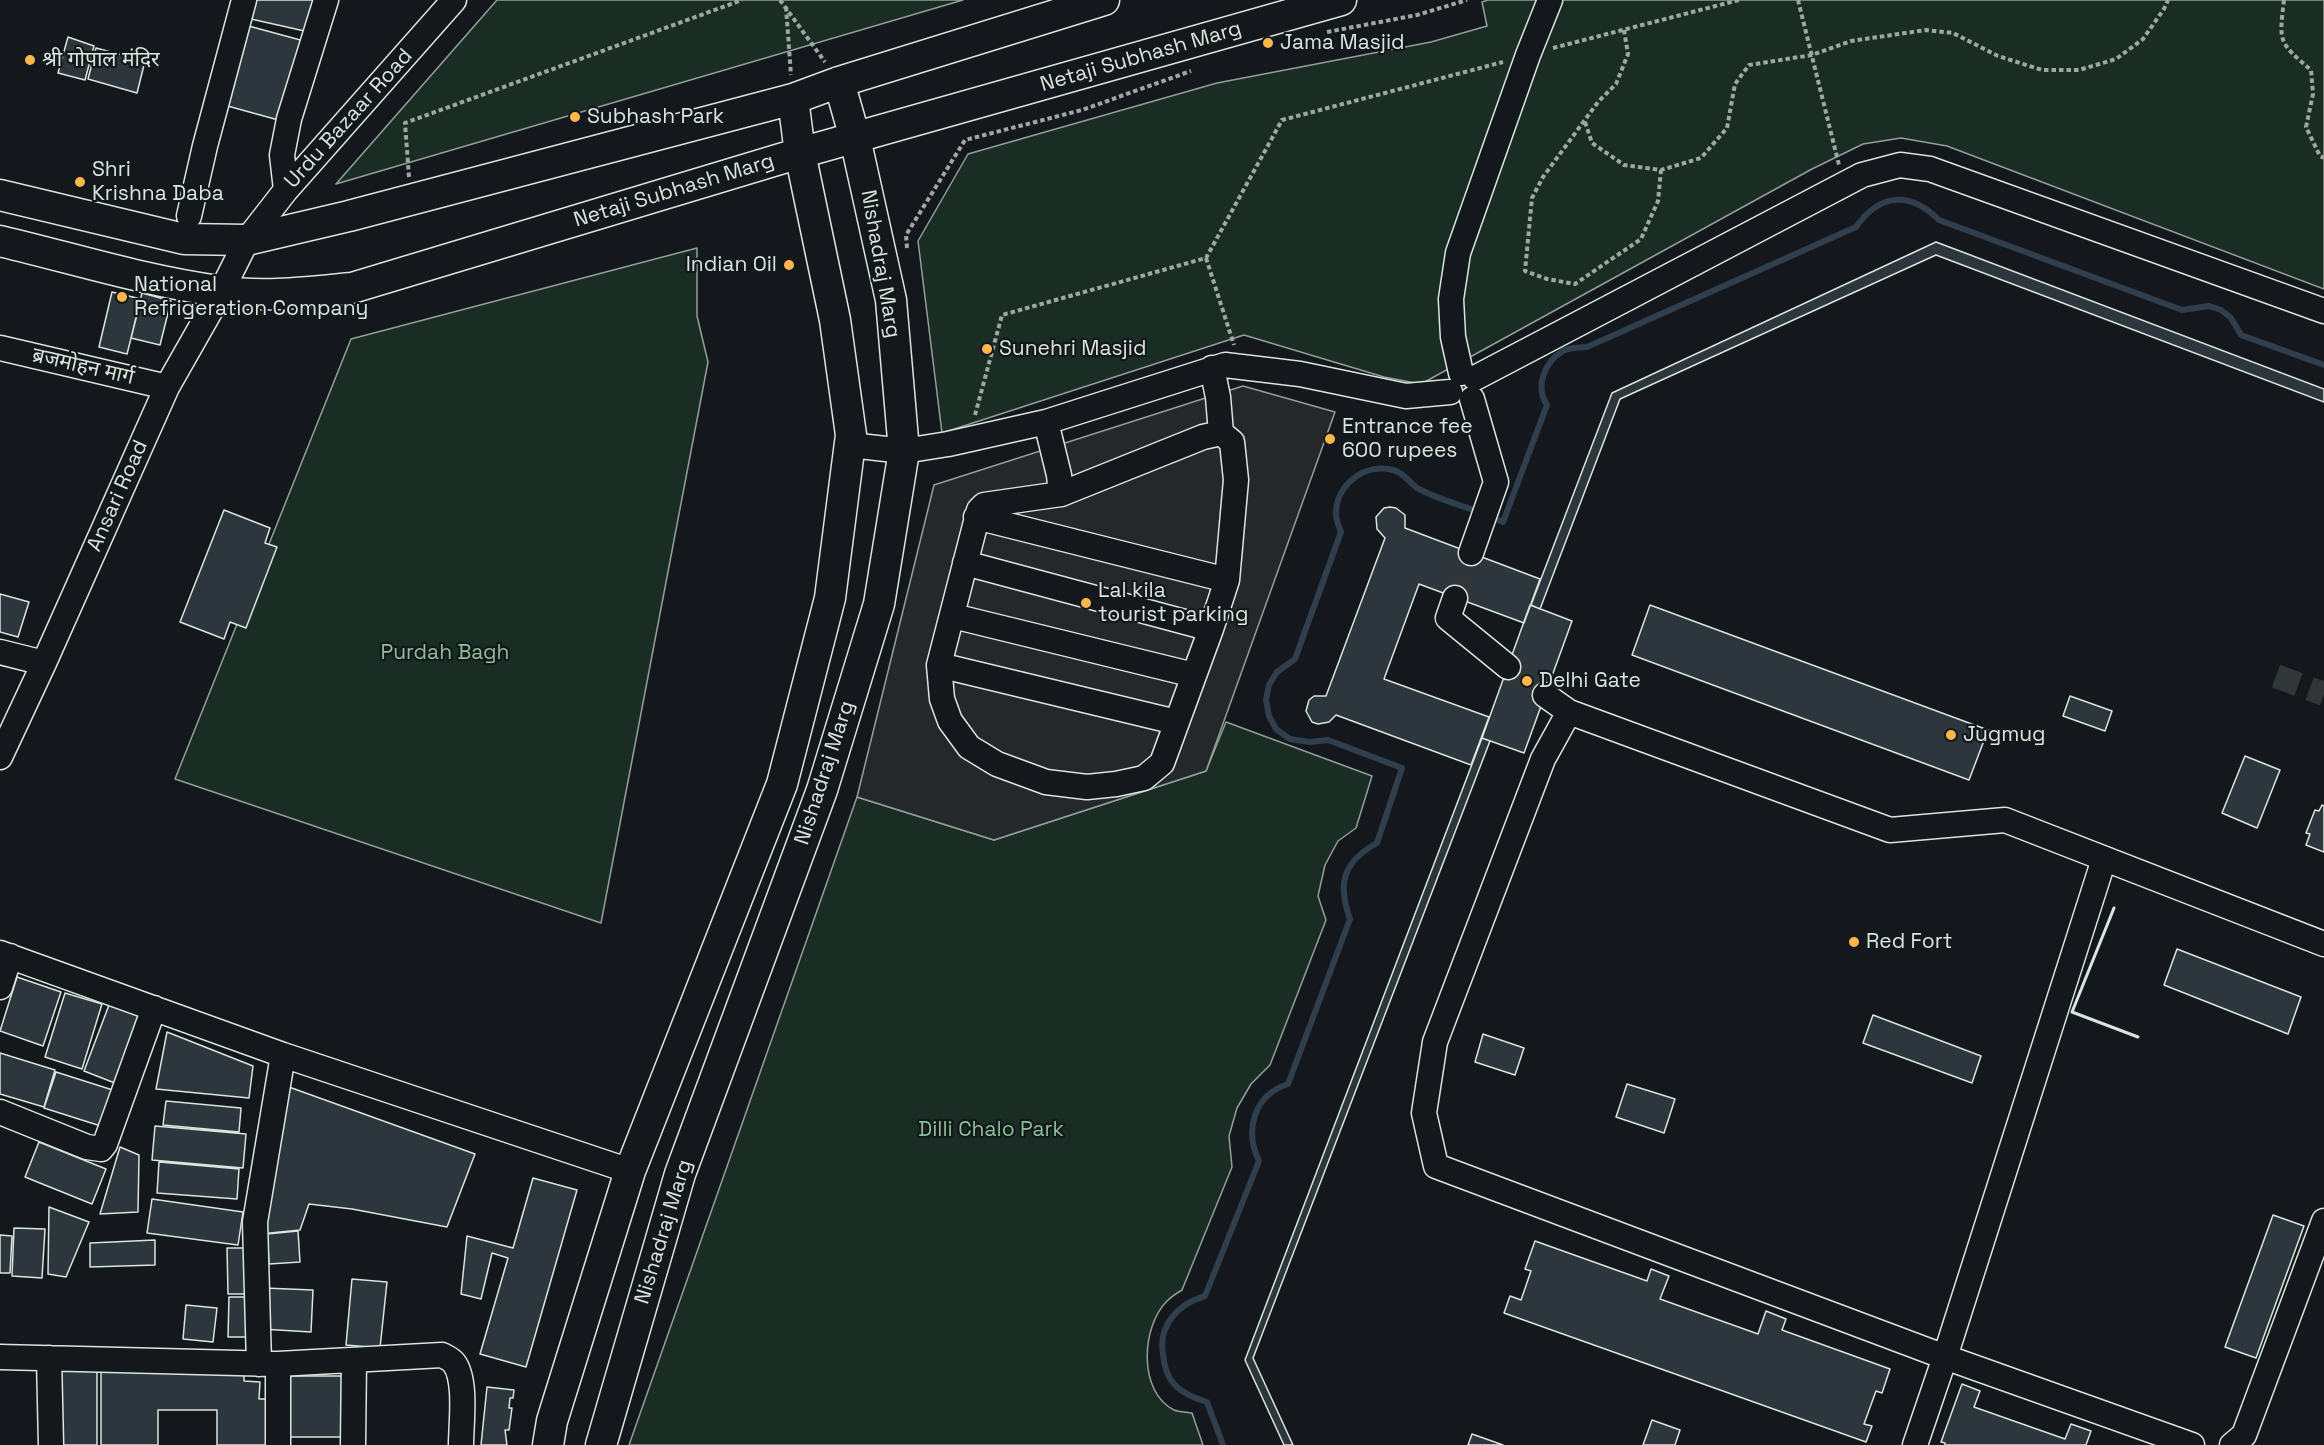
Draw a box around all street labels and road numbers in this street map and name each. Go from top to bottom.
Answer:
street label: Netaji Subhash Marg [1038,16,1244,98]
street label: Urdu Bazaar Road [280,44,418,194]
street label: Netaji Subhash Marg [571,149,777,233]
street label: Nishadraj Marg [855,188,905,340]
street label: ब्रजमोहन मार्ग [30,343,136,391]
street label: Ansari Road [82,436,154,556]
street label: Nishadraj Marg [790,698,860,848]
street label: Nishadraj Marg [630,1157,698,1307]

